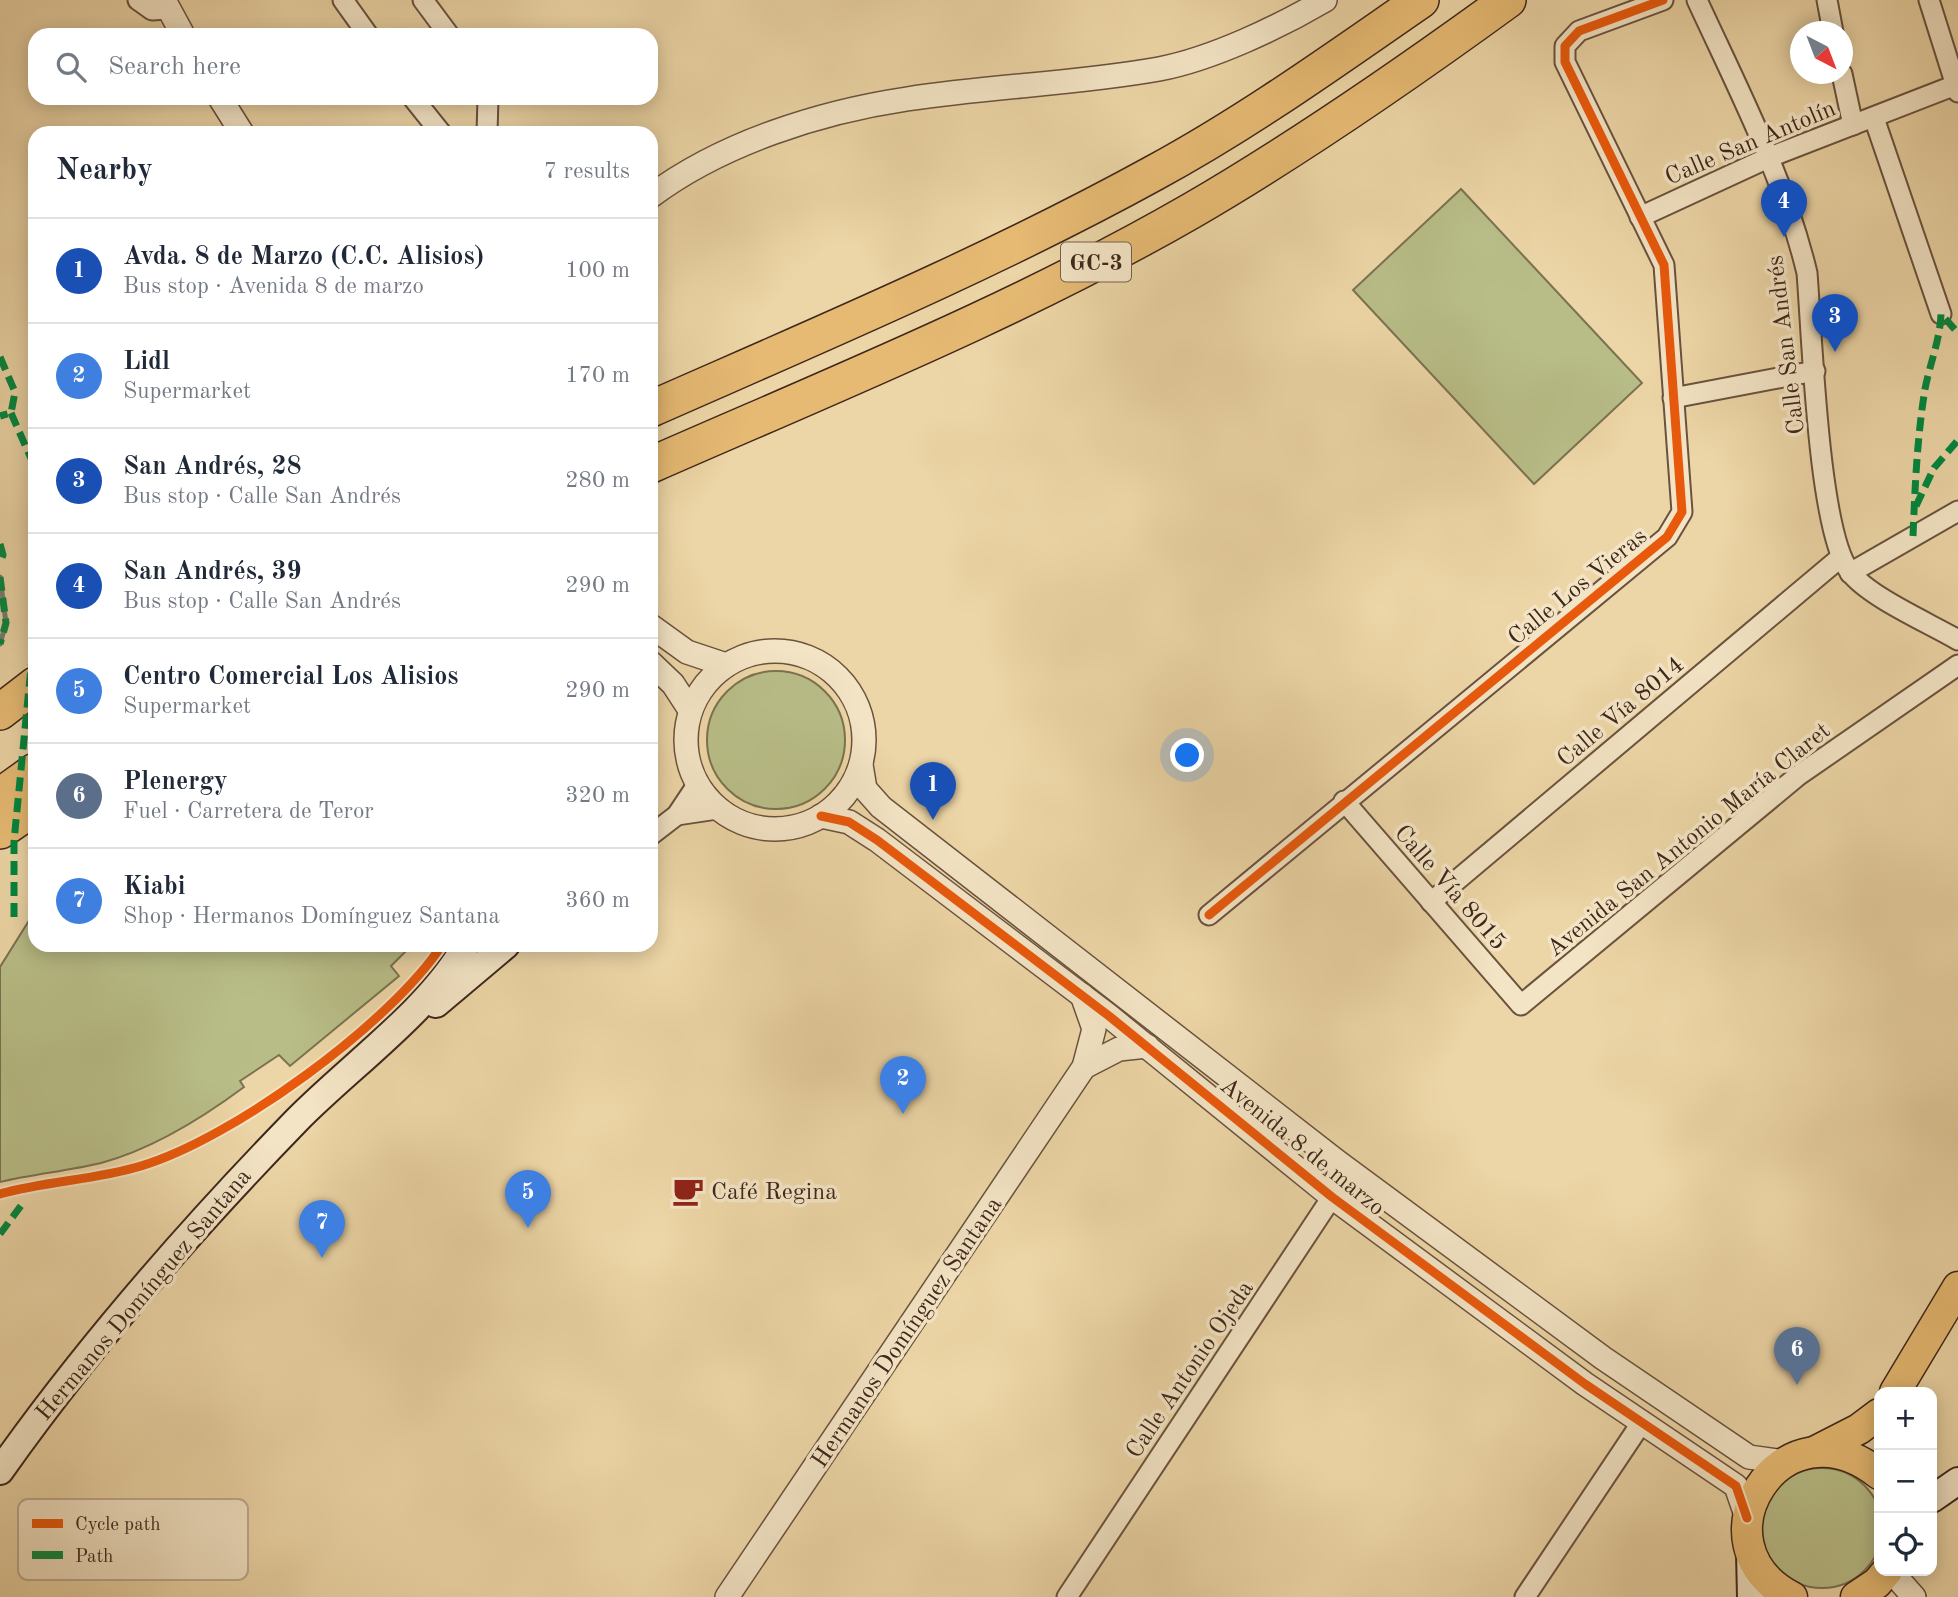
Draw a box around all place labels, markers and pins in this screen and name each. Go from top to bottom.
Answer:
pin: 4 [1761,179,1807,237]
pin: 3 [1812,294,1858,352]
pin: 1 [910,762,956,820]
pin: 2 [880,1056,926,1114]
pin: 5 [505,1170,551,1228]
cafe icon: Café Regina [671,1174,705,1208]
place label: Café Regina [711,1181,837,1205]
pin: 7 [299,1200,345,1258]
pin: 6 [1774,1327,1820,1385]

